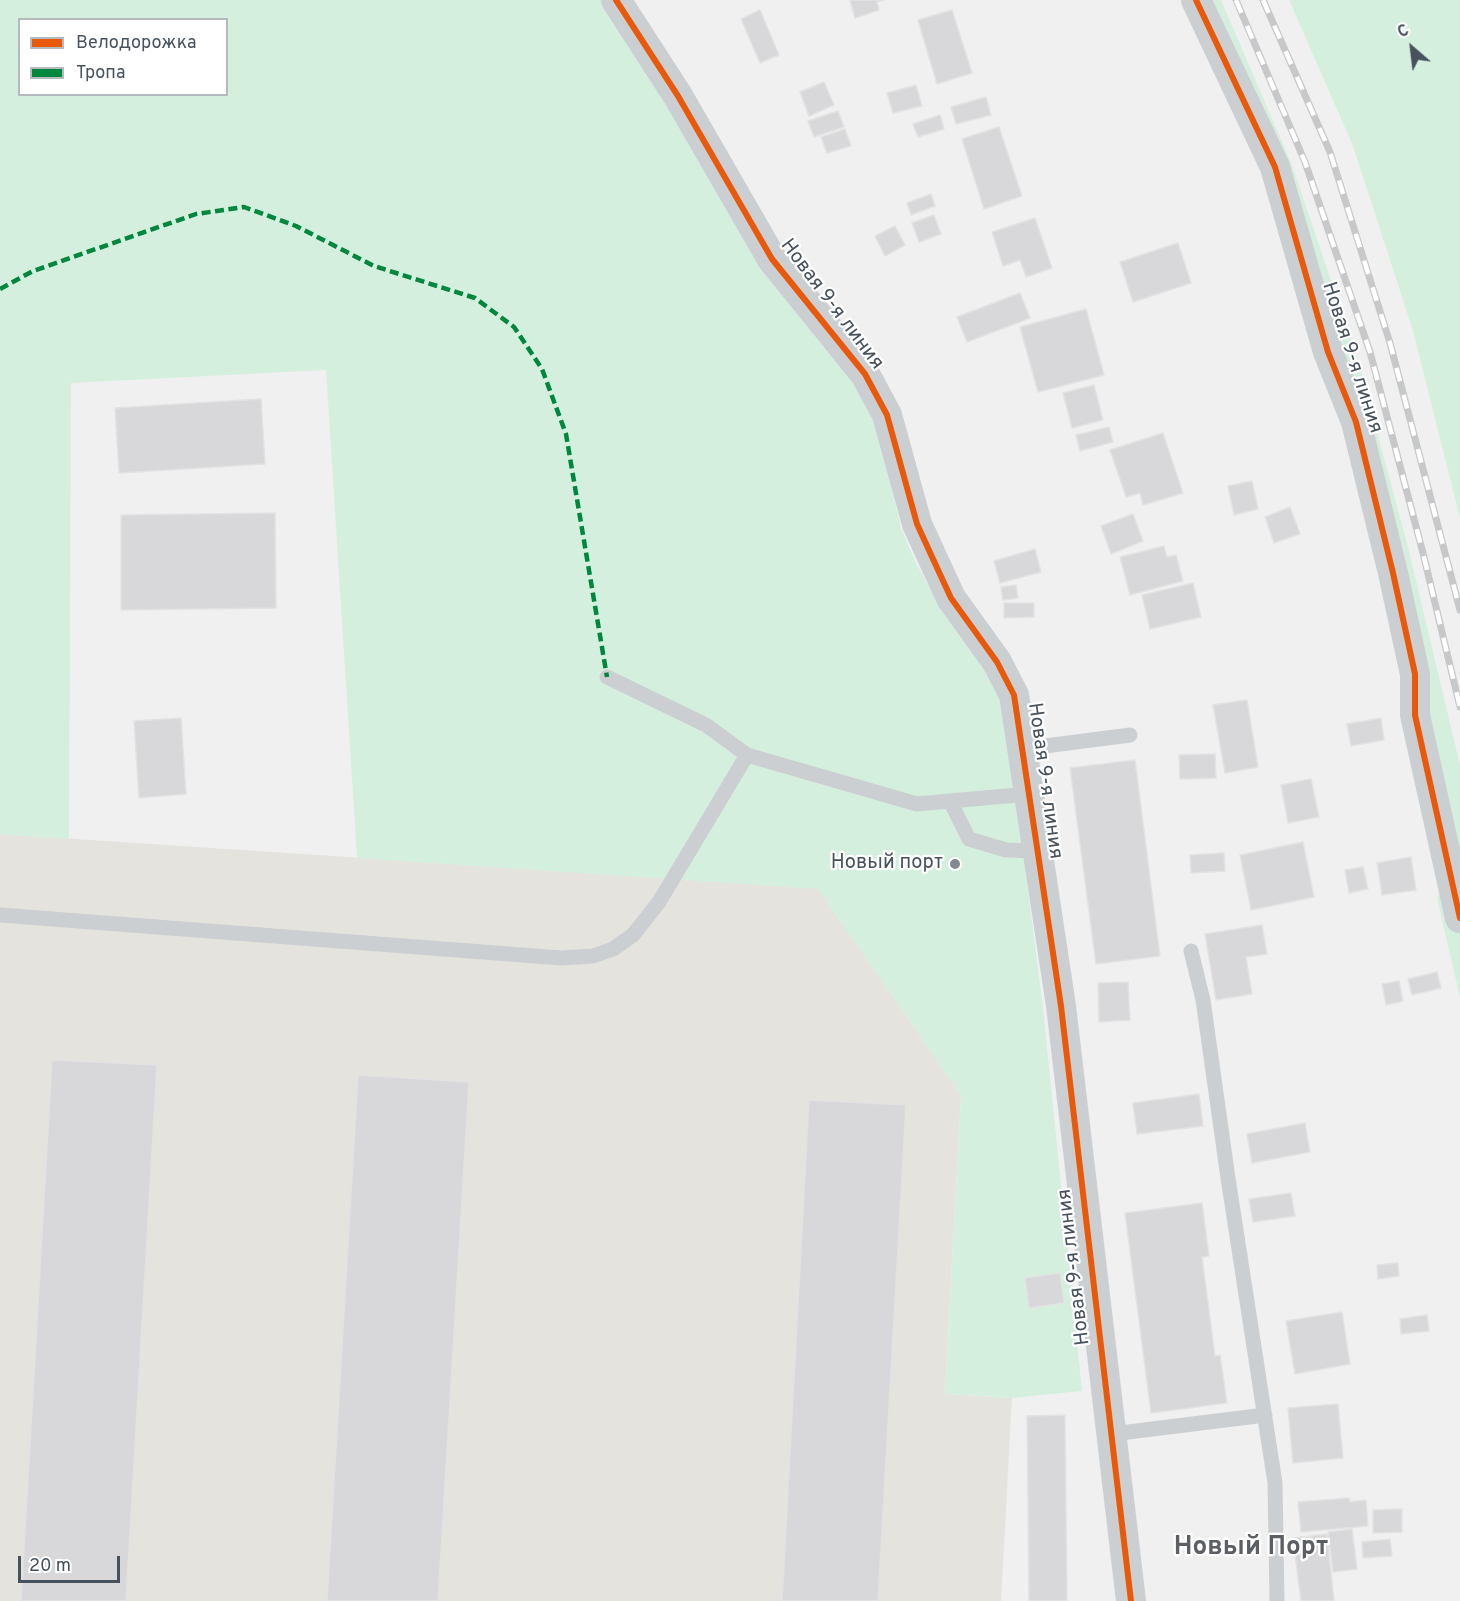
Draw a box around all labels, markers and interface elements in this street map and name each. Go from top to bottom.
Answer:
legend [18,18,228,96]
north arrow [1382,18,1442,78]
text: С [1394,21,1413,43]
text: Велодорожка [76,32,196,55]
text: Тропа [76,62,125,85]
street label: Новая 9-я линия [774,235,888,375]
street label: Новая 9-я линия [1315,279,1387,437]
street label: Новая 9-я линия [1021,701,1067,861]
place label: Новый порт [831,852,943,876]
marker: Новый порт [948,857,962,871]
street label: Новая 9-я линия [1053,1187,1097,1347]
district label: Новый Порт [1174,1533,1328,1565]
scale bar [21,1544,123,1582]
text: 20 m [29,1555,71,1578]

